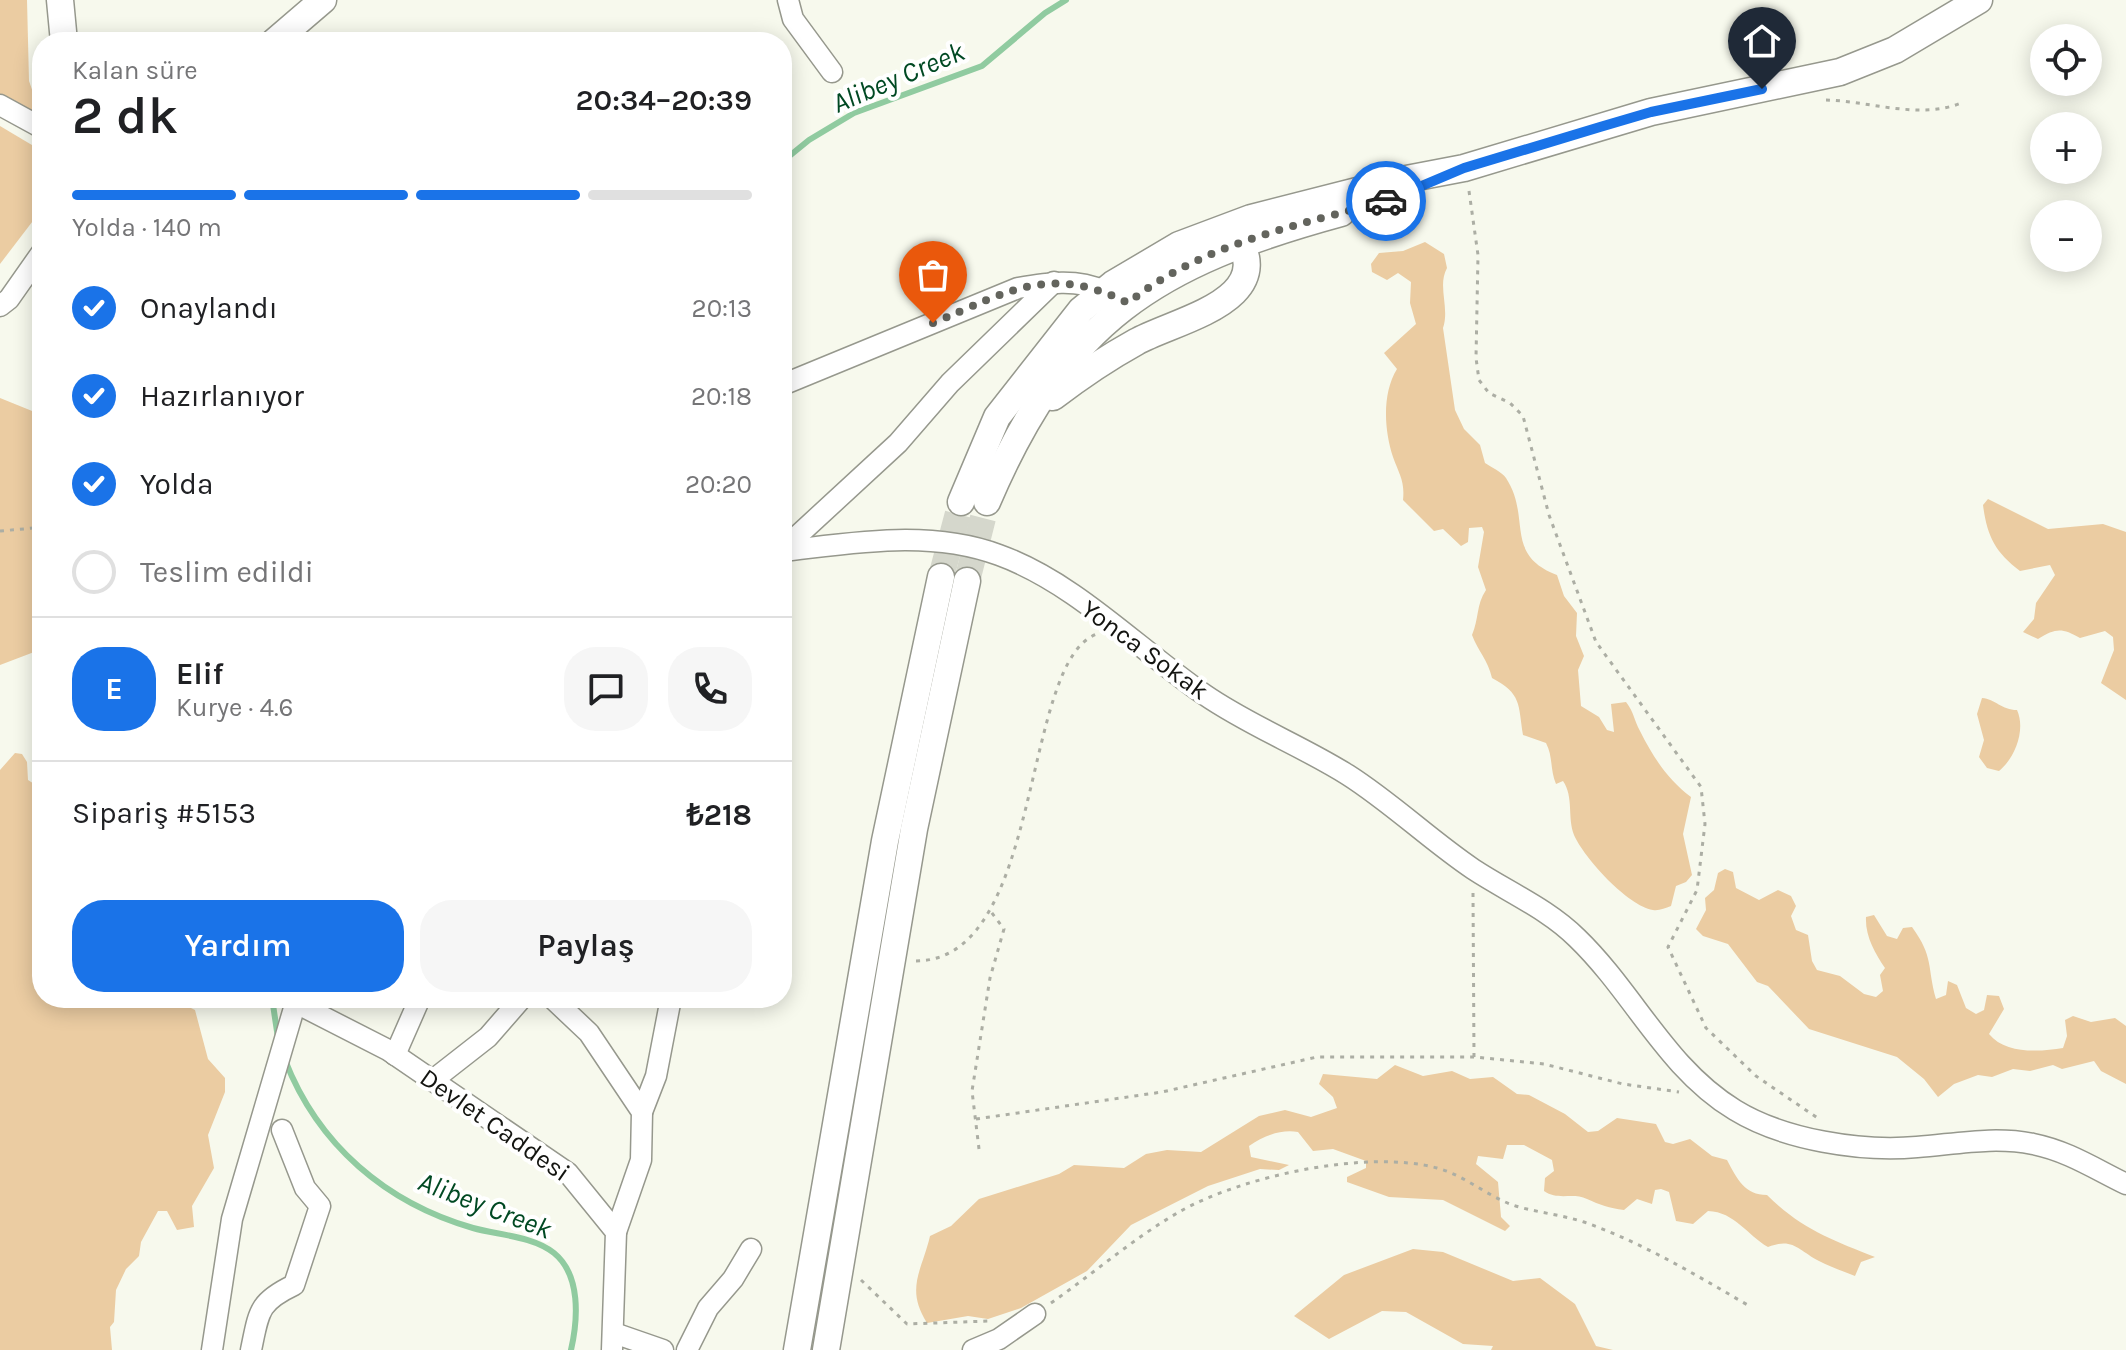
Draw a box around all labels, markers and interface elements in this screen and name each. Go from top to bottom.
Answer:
pin [1728,7,1796,89]
icon: home [1740,19,1784,63]
map controls [2030,24,2102,272]
button: locate [2030,24,2102,96]
water label: Alibey Creek [827,34,970,120]
text: Kalan süre [72,55,198,86]
text: 20:34–20:39 [576,82,752,118]
text: 2 dk [72,85,178,146]
button: + [2030,112,2102,184]
courier [1346,161,1426,241]
icon: car [1364,179,1408,223]
button: − [2030,200,2102,272]
text: Yolda · 140 m [72,212,222,243]
pin [899,241,967,323]
icon: bag [911,253,955,297]
icon: check [72,286,116,330]
text: Onaylandı [140,290,278,326]
text: 20:13 [692,293,752,324]
icon: check [72,374,116,418]
text: Hazırlanıyor [140,378,304,414]
text: 20:18 [691,381,752,412]
icon: check [72,462,116,506]
text: Yolda [140,466,214,502]
text: 20:20 [685,469,752,500]
text: Teslim edildi [140,554,314,590]
street label: Yonca Sokak [1075,593,1215,707]
button: chat [564,647,648,731]
button: phone [668,647,752,731]
text: Elif [176,656,224,692]
text: E [105,671,123,707]
text: Kurye · 4.6 [176,692,293,723]
text: Sipariş #5153 [72,795,256,831]
text: ₺218 [687,797,752,833]
button: Yardım [72,900,404,992]
button: Paylaş [420,900,752,992]
street label: Devlet Caddesi [414,1062,576,1188]
water label: Alibey Creek [414,1164,557,1246]

